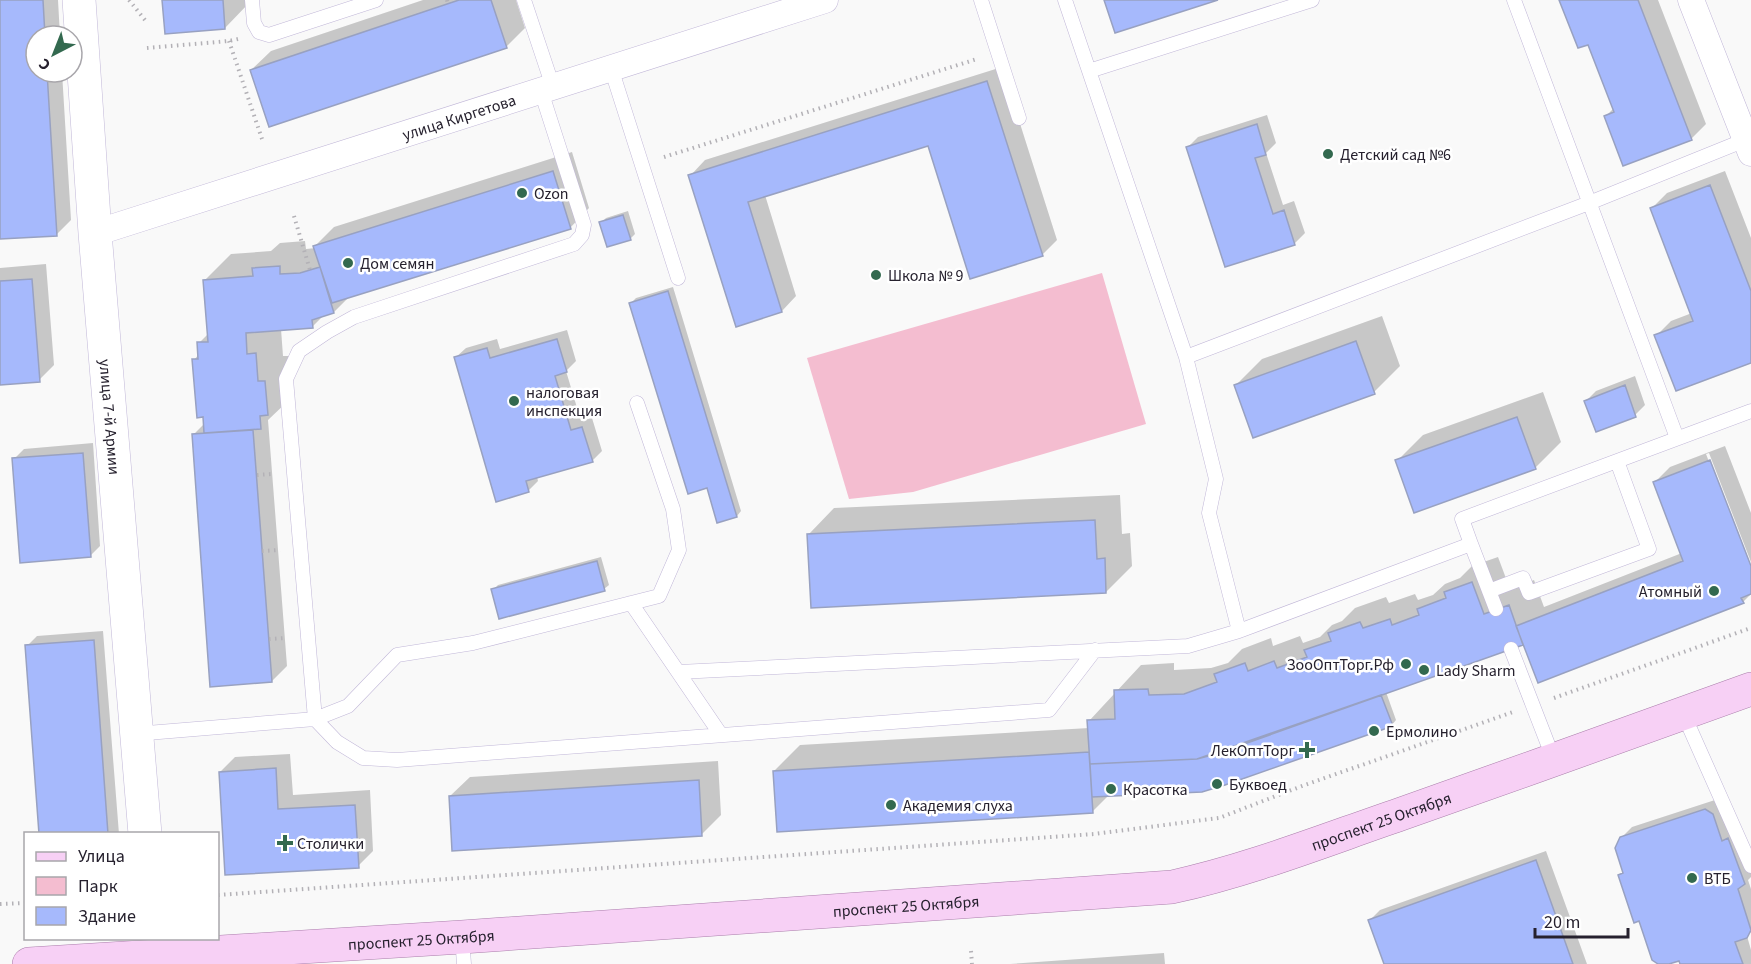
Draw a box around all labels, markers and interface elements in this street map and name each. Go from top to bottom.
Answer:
north arrow [24,24,84,84]
text: С [34,53,55,76]
street label: улица Киргетова [400,89,519,146]
place label: Детский сад №6 [1340,144,1451,166]
marker: Детский сад №6 [1321,147,1335,161]
place label: Ozon [534,183,569,205]
marker: Ozon [515,186,529,200]
place label: Дом семян [360,253,435,275]
marker: Дом семян [341,256,355,270]
place label: Школа № 9 [888,265,964,287]
marker: Школа № 9 [869,268,883,282]
street label: улица 7-й Армии [94,358,125,476]
place label: налоговая инспекция [526,382,602,422]
marker: налоговая инспекция [507,394,521,408]
place label: Атомный [1639,581,1702,603]
marker: Атомный [1707,584,1721,598]
place label: ЗооОптТорг.Рф [1287,654,1394,676]
marker: ЗооОптТорг.Рф [1399,657,1413,671]
place label: Lady Sharm [1436,660,1516,682]
marker: Lady Sharm [1417,663,1431,677]
place label: Ермолино [1386,721,1457,743]
marker: Ермолино [1367,724,1381,738]
place label: ЛекОптТорг [1211,740,1295,762]
marker: ЛекОптТорг [1300,743,1314,757]
place label: Буквоед [1229,774,1287,796]
marker: Буквоед [1210,777,1224,791]
place label: Красотка [1123,779,1188,801]
marker: Красотка [1104,782,1118,796]
street label: проспект 25 Октября [1308,787,1454,857]
place label: Академия слуха [903,795,1013,817]
marker: Академия слуха [884,798,898,812]
legend [24,832,219,940]
place label: Столички [297,833,364,855]
marker: Столички [278,836,292,850]
text: Улица [78,844,125,869]
place label: ВТБ [1704,868,1731,890]
marker: ВТБ [1685,871,1699,885]
text: Парк [78,874,118,899]
street label: проспект 25 Октября [832,891,980,923]
scale bar [1535,901,1628,939]
text: Здание [78,904,136,929]
text: 20 m [1544,910,1580,935]
street label: проспект 25 Октября [347,925,495,956]

